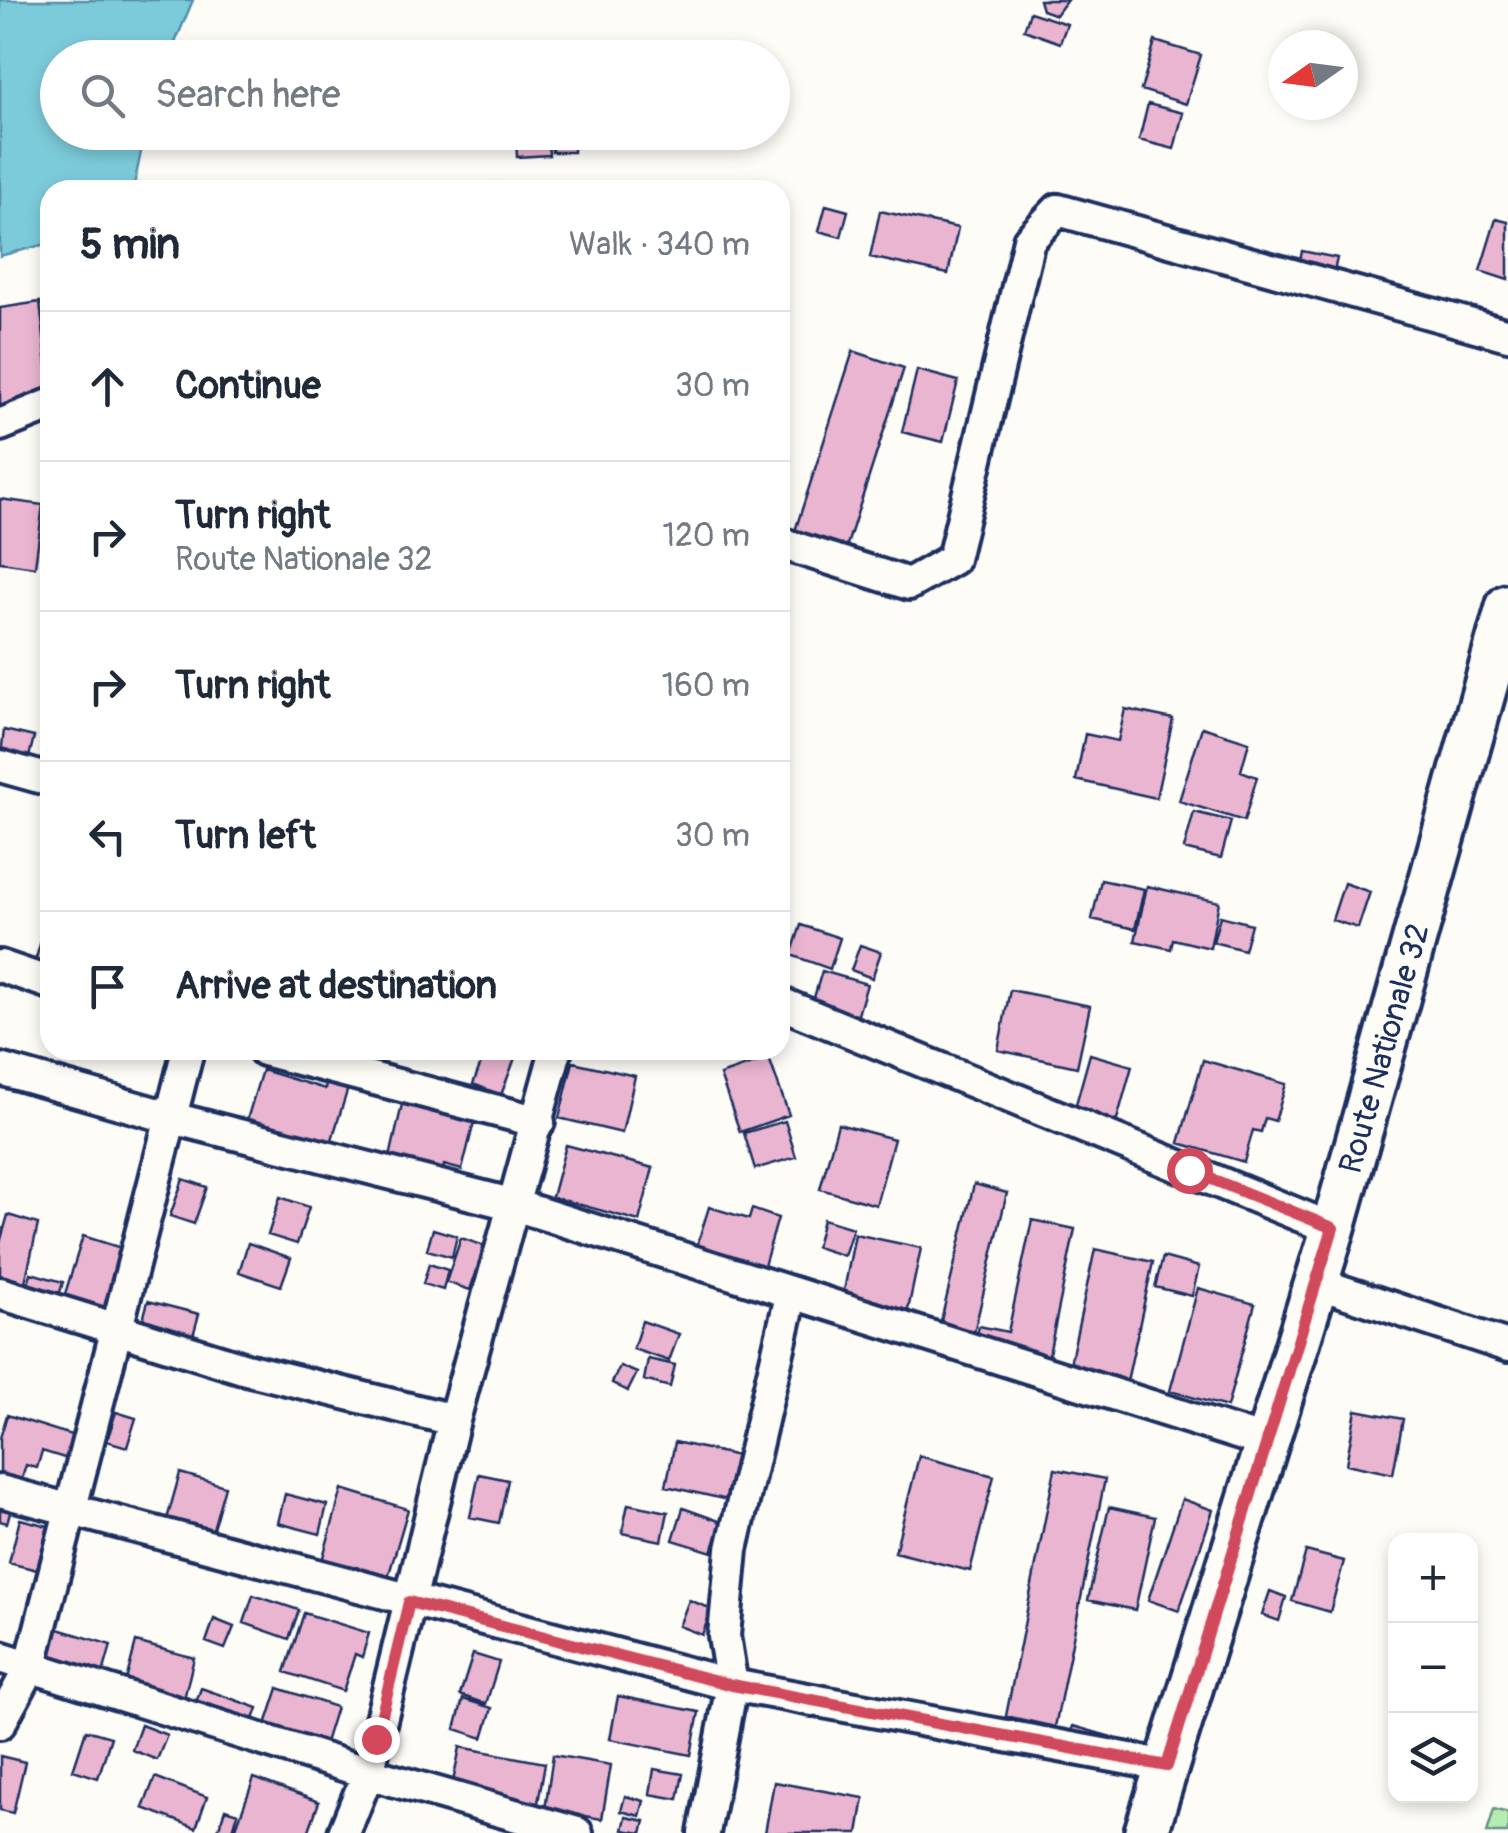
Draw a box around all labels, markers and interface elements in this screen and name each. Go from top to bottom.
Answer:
north arrow [1268,30,1358,120]
search box [40,40,790,150]
icon: search [75,68,130,123]
text: Search here [155,71,341,119]
text: 5 min [80,219,180,271]
text: Walk · 340 m [569,225,750,265]
icon: ahead [80,359,135,414]
text: Continue [175,362,321,410]
text: 30 m [675,366,750,406]
text: Turn right [175,492,330,540]
icon: right [80,509,135,564]
text: 120 m [662,516,750,556]
text: Route Nationale 32 [175,540,433,580]
icon: right [80,659,135,714]
text: Turn right [175,662,330,710]
text: 160 m [662,666,750,706]
icon: left [80,809,135,864]
text: Turn left [175,812,316,860]
text: 30 m [675,816,750,856]
street label: Route Nationale 32 [1331,919,1439,1178]
icon: arrive [80,959,135,1014]
text: Arrive at destination [175,962,497,1010]
route start [1167,1148,1213,1194]
map controls [1388,1533,1478,1803]
button: + [1388,1533,1478,1623]
button: − [1388,1623,1478,1713]
button: layers [1388,1713,1478,1803]
route end [354,1717,400,1763]

